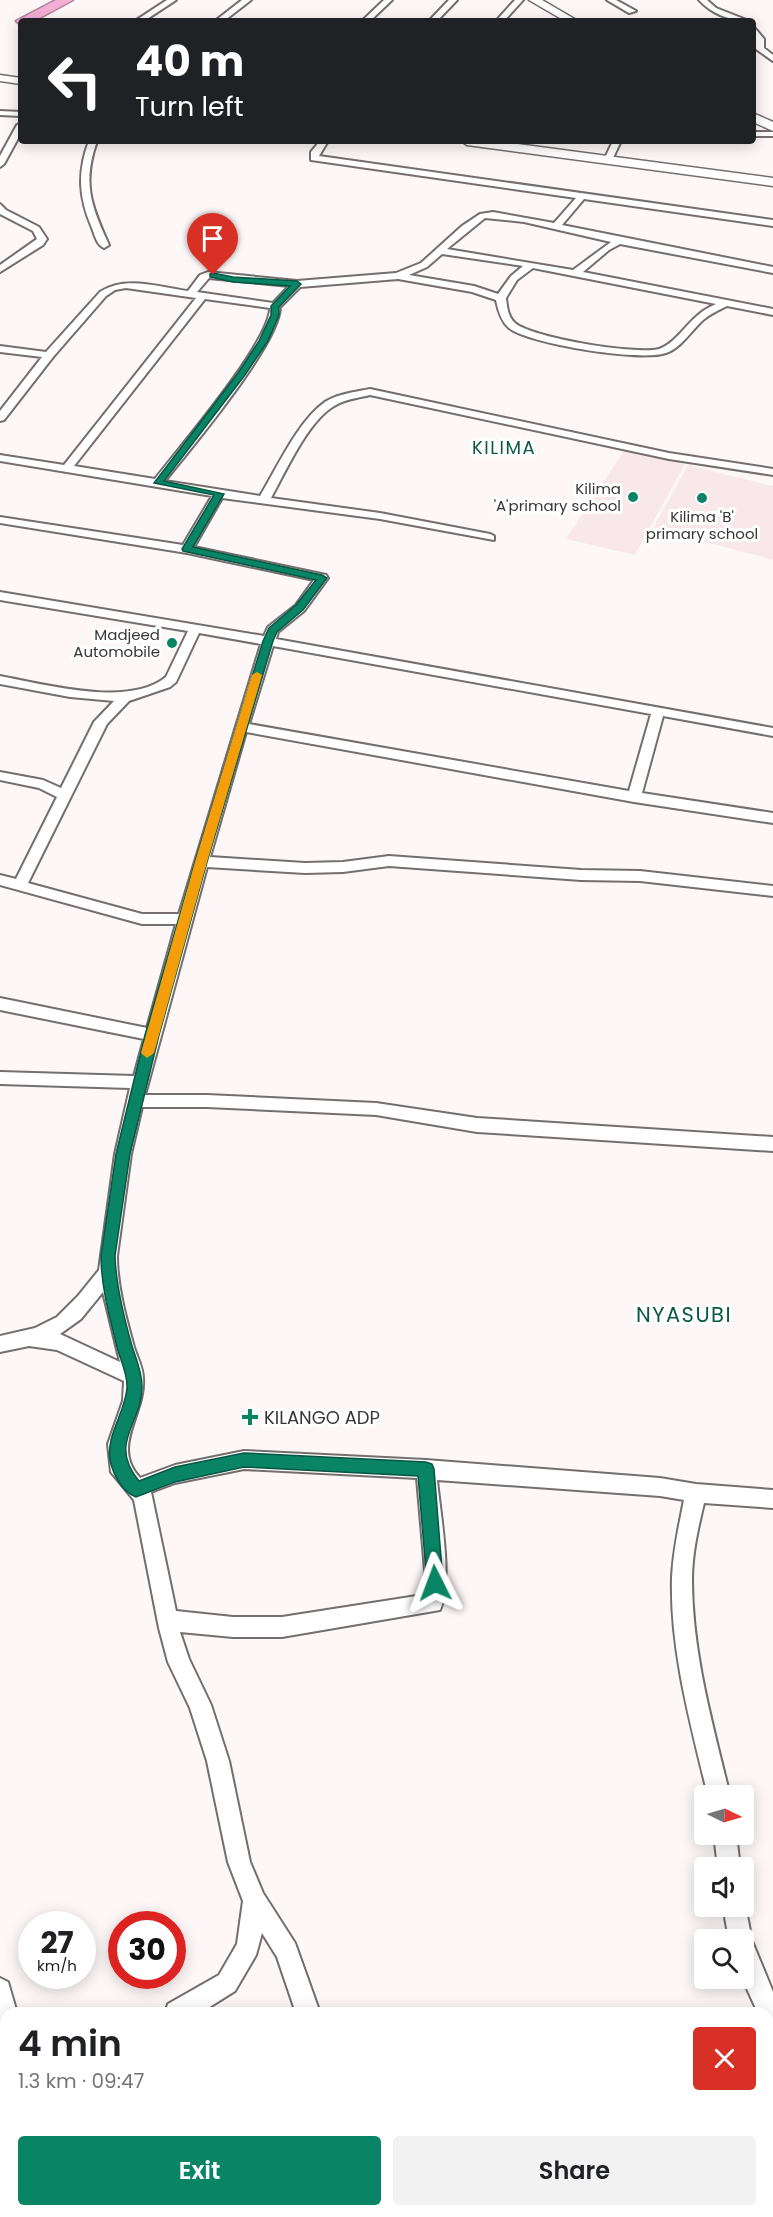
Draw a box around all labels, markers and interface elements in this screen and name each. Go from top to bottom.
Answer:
text: 40 m [135,32,244,91]
icon: left [36,42,114,120]
text: Turn left [135,88,244,125]
pin [187,213,238,275]
icon: arrive [196,222,229,255]
district label: KILIMA [472,435,536,460]
place label: Kilima 'A'primary school [494,478,621,516]
marker: Kilima 'A'primary school [626,490,640,504]
marker: Kilima 'B' primary school [695,491,709,505]
place label: Kilima 'B' primary school [646,506,758,544]
place label: Madjeed Automobile [73,624,160,662]
marker: Madjeed Automobile [165,636,179,650]
district label: NYASUBI [636,1300,732,1329]
place label: KILANGO ADP [264,1405,380,1430]
marker: KILANGO ADP [241,1408,259,1426]
position arrow [403,1551,467,1615]
north arrow [694,1785,754,1845]
map controls [694,1785,754,1989]
button: sound [694,1857,754,1917]
speed limit sign: 30 [108,1911,186,1989]
text: 27 [40,1921,74,1964]
button: search [694,1929,754,1989]
text: km/h [37,1955,77,1976]
text: 4 min [18,2018,122,2069]
button: close [693,2027,756,2090]
text: 1.3 km · 09:47 [18,2067,144,2095]
button: Exit [18,2136,381,2205]
button: Share [393,2136,756,2205]

